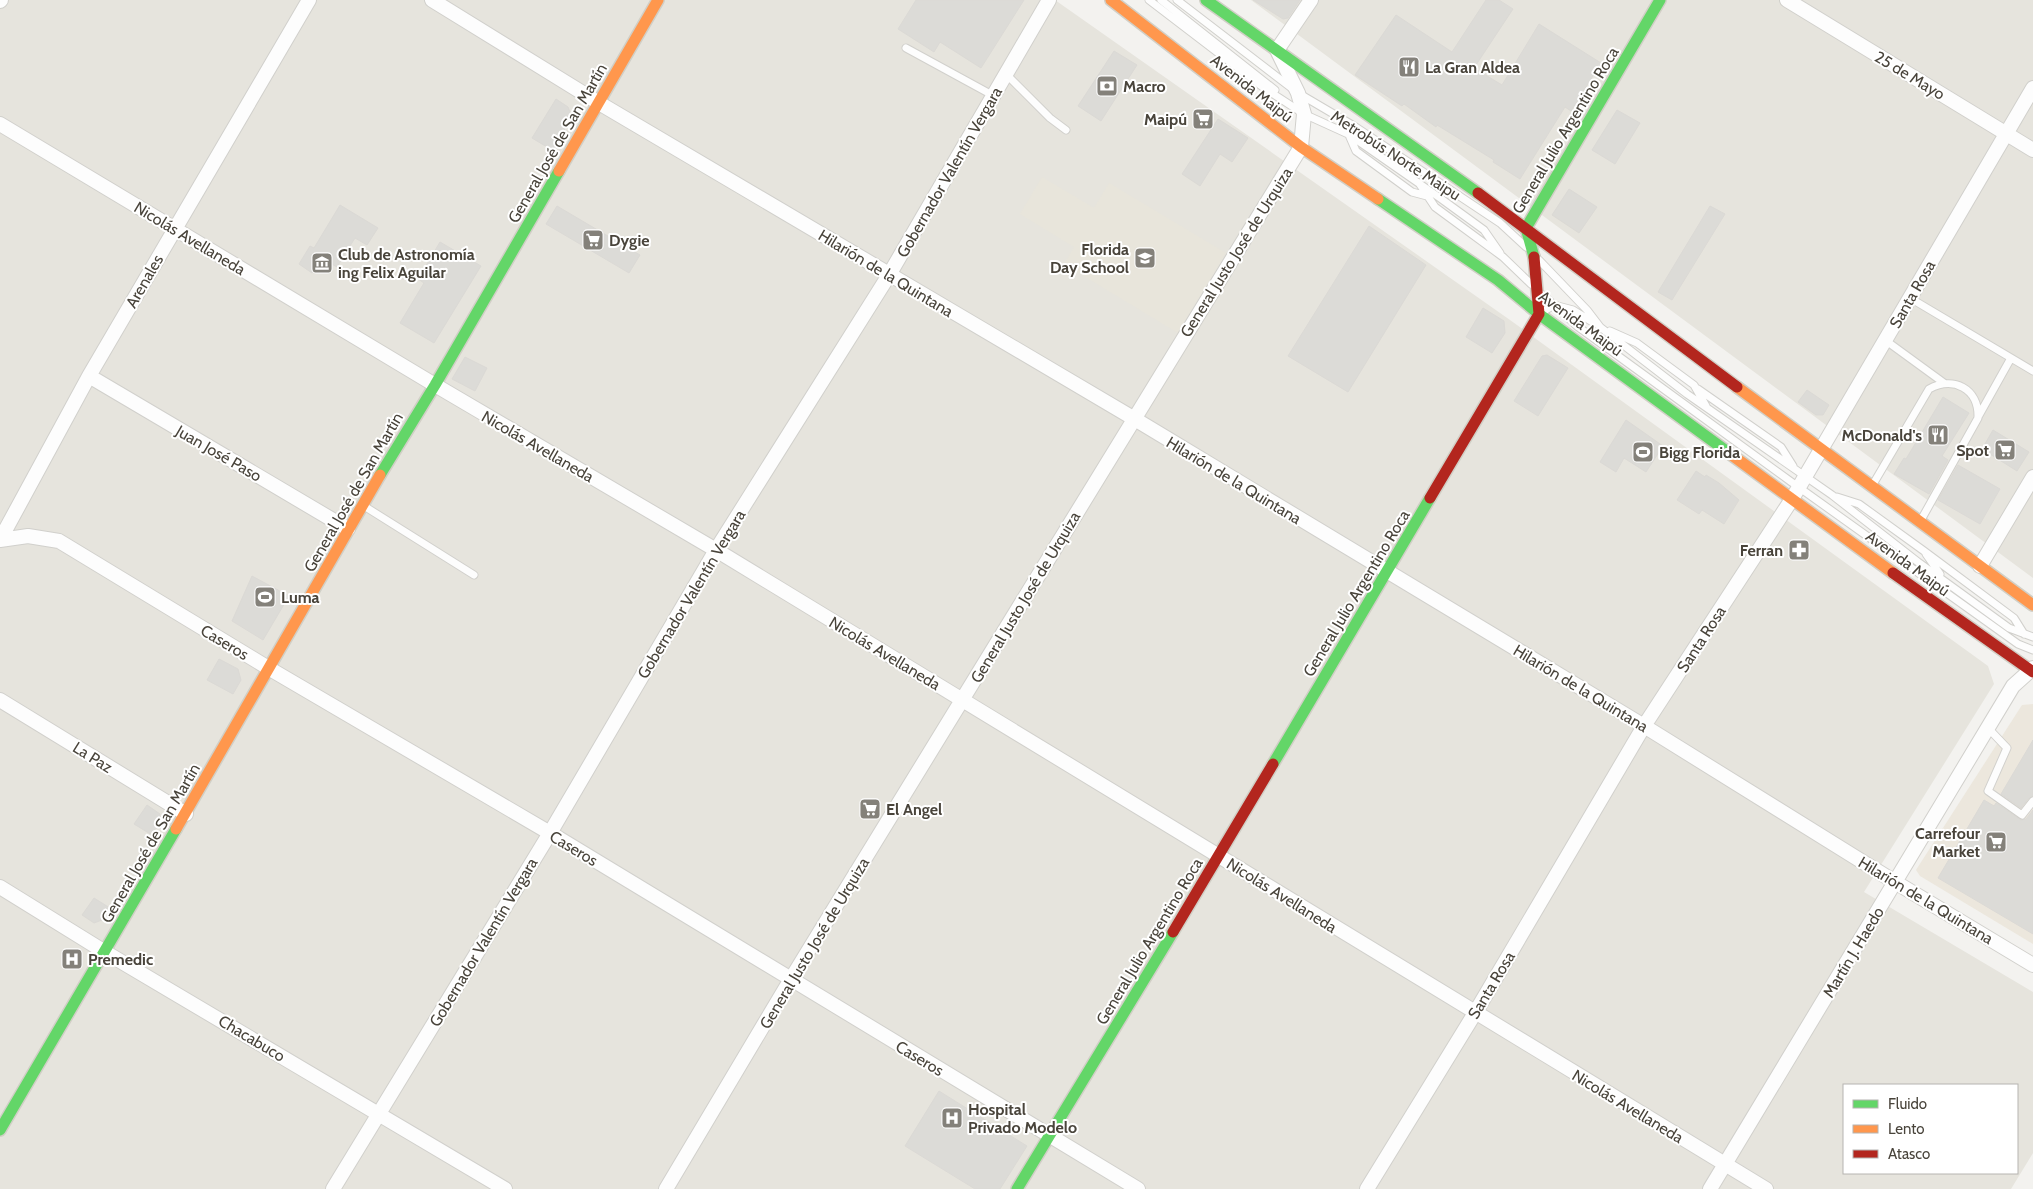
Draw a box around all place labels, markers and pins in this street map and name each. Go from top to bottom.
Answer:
restaurant icon: La Gran Aldea [1397,55,1421,79]
place label: La Gran Aldea [1425,58,1520,77]
bank icon: Macro [1095,74,1119,98]
place label: Macro [1123,77,1166,96]
supermarket icon: Maipú [1191,107,1215,131]
place label: Maipú [1144,110,1187,129]
supermarket icon: Dygie [581,228,605,252]
place label: Dygie [609,231,649,250]
place label: Florida Day School [1050,240,1129,277]
place label: Club de Astronomía ing Felix Aguilar [338,245,475,282]
school or university icon: Florida Day School [1133,246,1157,270]
museum icon: Club de Astronomía ing Felix Aguilar [310,251,334,275]
restaurant icon: McDonald's [1926,423,1950,447]
place label: McDonald's [1842,426,1922,445]
supermarket icon: Spot [1993,438,2017,462]
sports icon: Bigg Florida [1631,440,1655,464]
place label: Spot [1956,441,1989,460]
place label: Bigg Florida [1659,443,1740,462]
pharmacy icon: Ferran [1787,538,1811,562]
place label: Ferran [1740,541,1783,560]
sports icon: Luma [253,585,277,609]
place label: Luma [281,588,320,607]
supermarket icon: El Angel [858,797,882,821]
place label: El Angel [886,800,942,819]
place label: Carrefour Market [1915,824,1981,861]
supermarket icon: Carrefour Market [1984,830,2008,854]
hospital icon: Premedic [60,947,84,971]
place label: Premedic [88,950,153,969]
place label: Hospital Privado Modelo [968,1100,1077,1137]
hospital icon: Hospital Privado Modelo [940,1106,964,1130]

